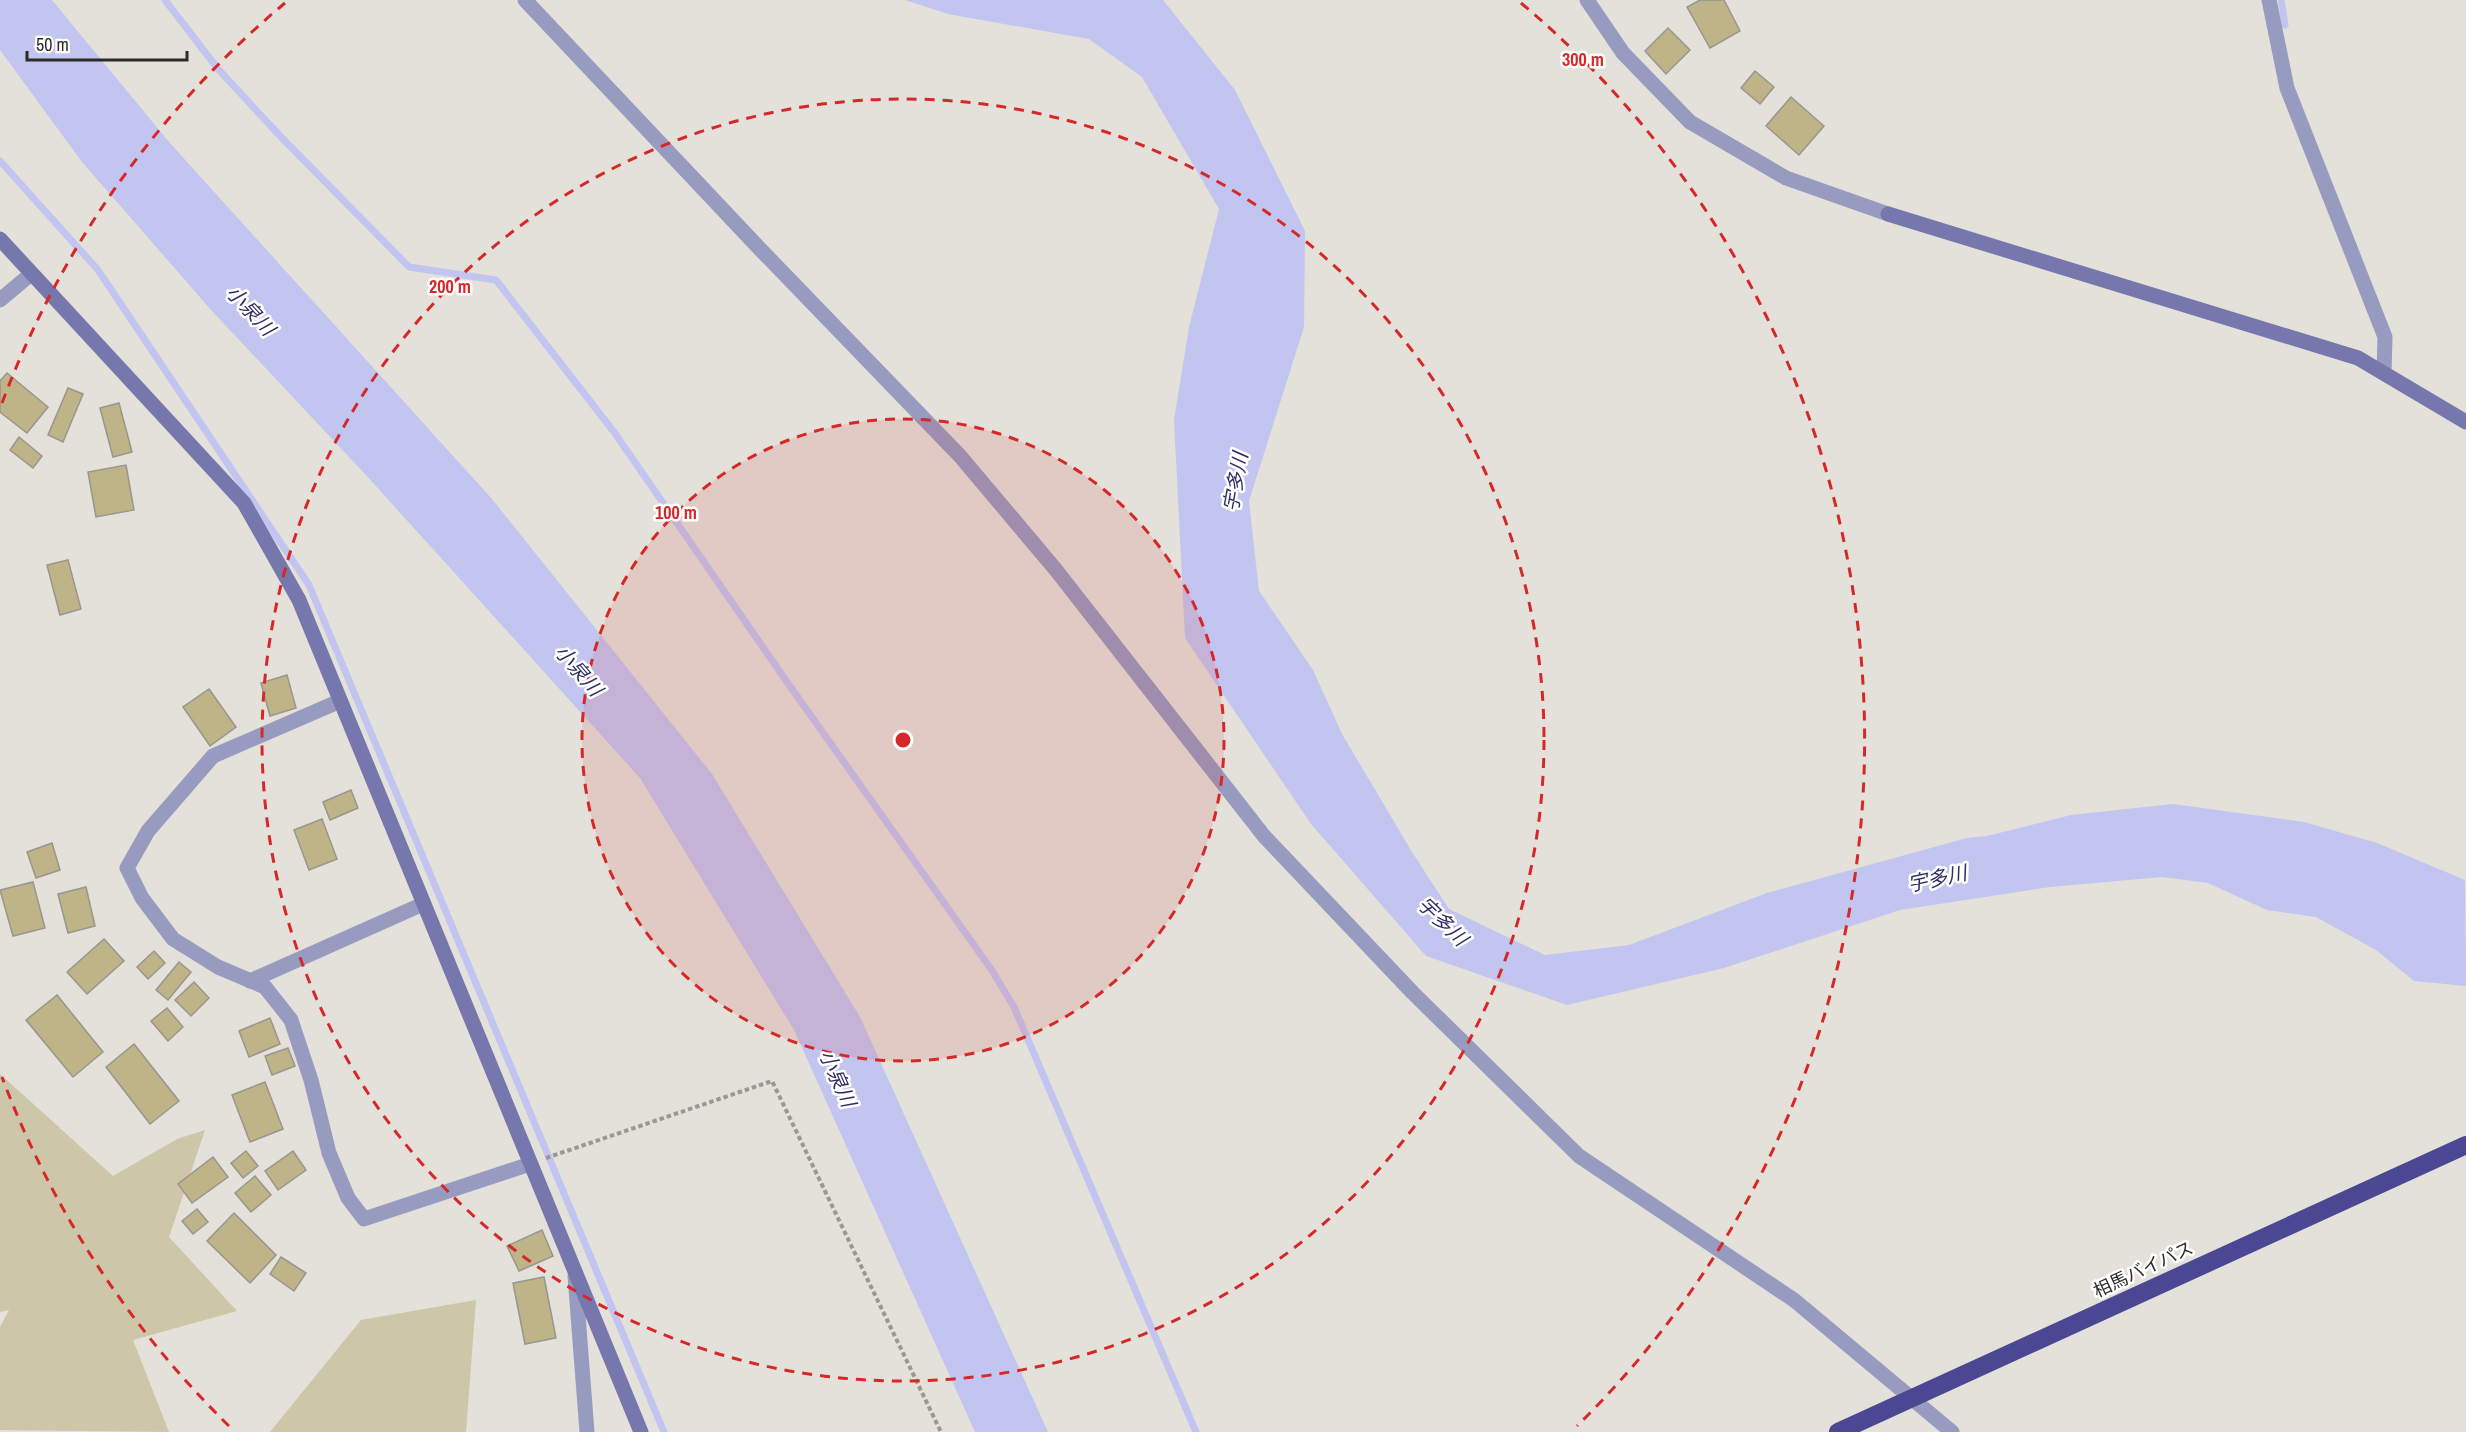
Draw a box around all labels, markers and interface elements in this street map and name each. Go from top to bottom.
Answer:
scale bar [27,24,188,62]
text: 50 m [36,32,69,57]
text: 300 m [1562,47,1604,72]
text: 200 m [429,274,471,299]
water label: 小泉川 [221,279,283,343]
water label: 宇多川 [1216,448,1254,514]
text: 100 m [655,500,697,525]
water label: 小泉川 [549,639,610,703]
centre of rings [893,730,913,750]
water label: 宇多川 [1905,858,1971,897]
water label: 宇多川 [1412,890,1475,953]
water label: 小泉川 [813,1045,863,1113]
street label: 相馬バイパス [2089,1235,2197,1303]

